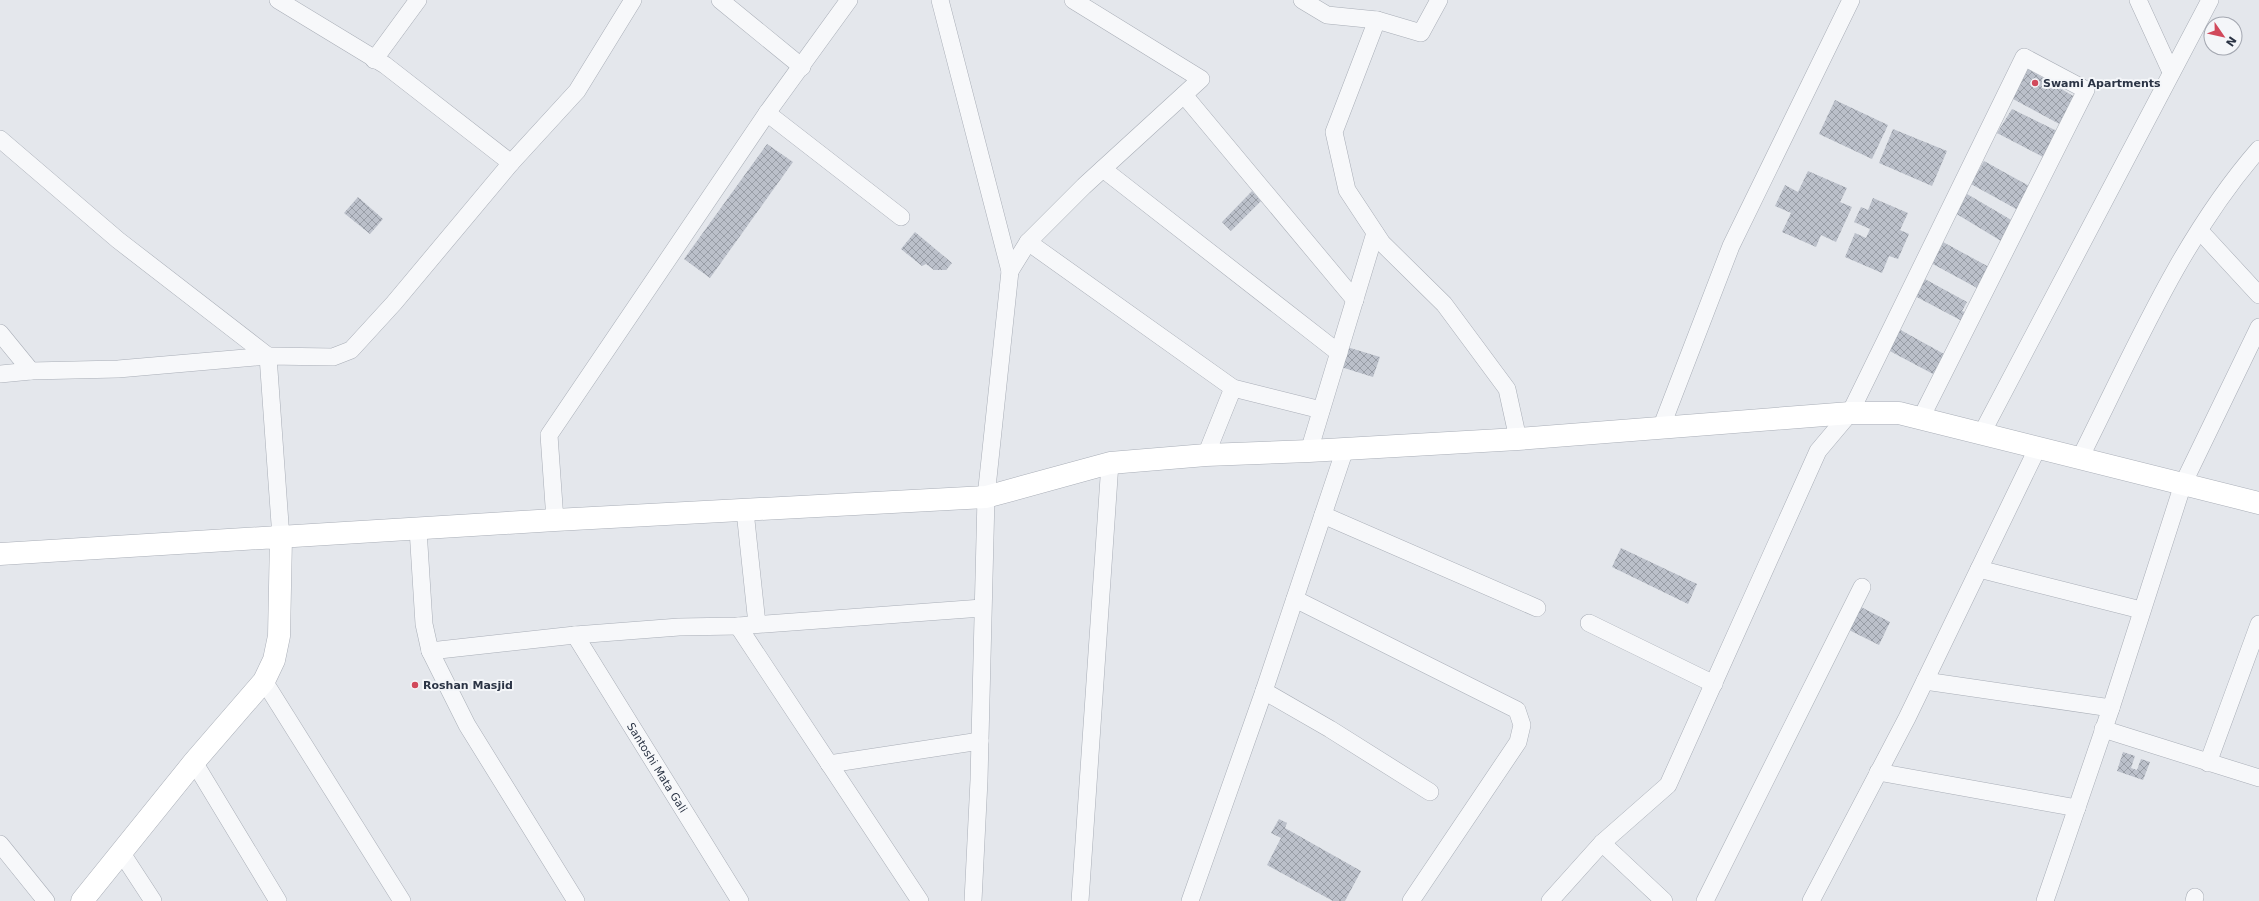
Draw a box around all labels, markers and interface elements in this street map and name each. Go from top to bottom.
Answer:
north arrow [2203,16,2243,56]
text: N [2223,34,2239,49]
place label: Swami Apartments [2043,77,2161,90]
marker: Swami Apartments [2030,78,2040,88]
place label: Roshan Masjid [423,679,513,692]
marker: Roshan Masjid [410,680,420,690]
street label: Santoshi Mata Gali [624,720,690,815]

